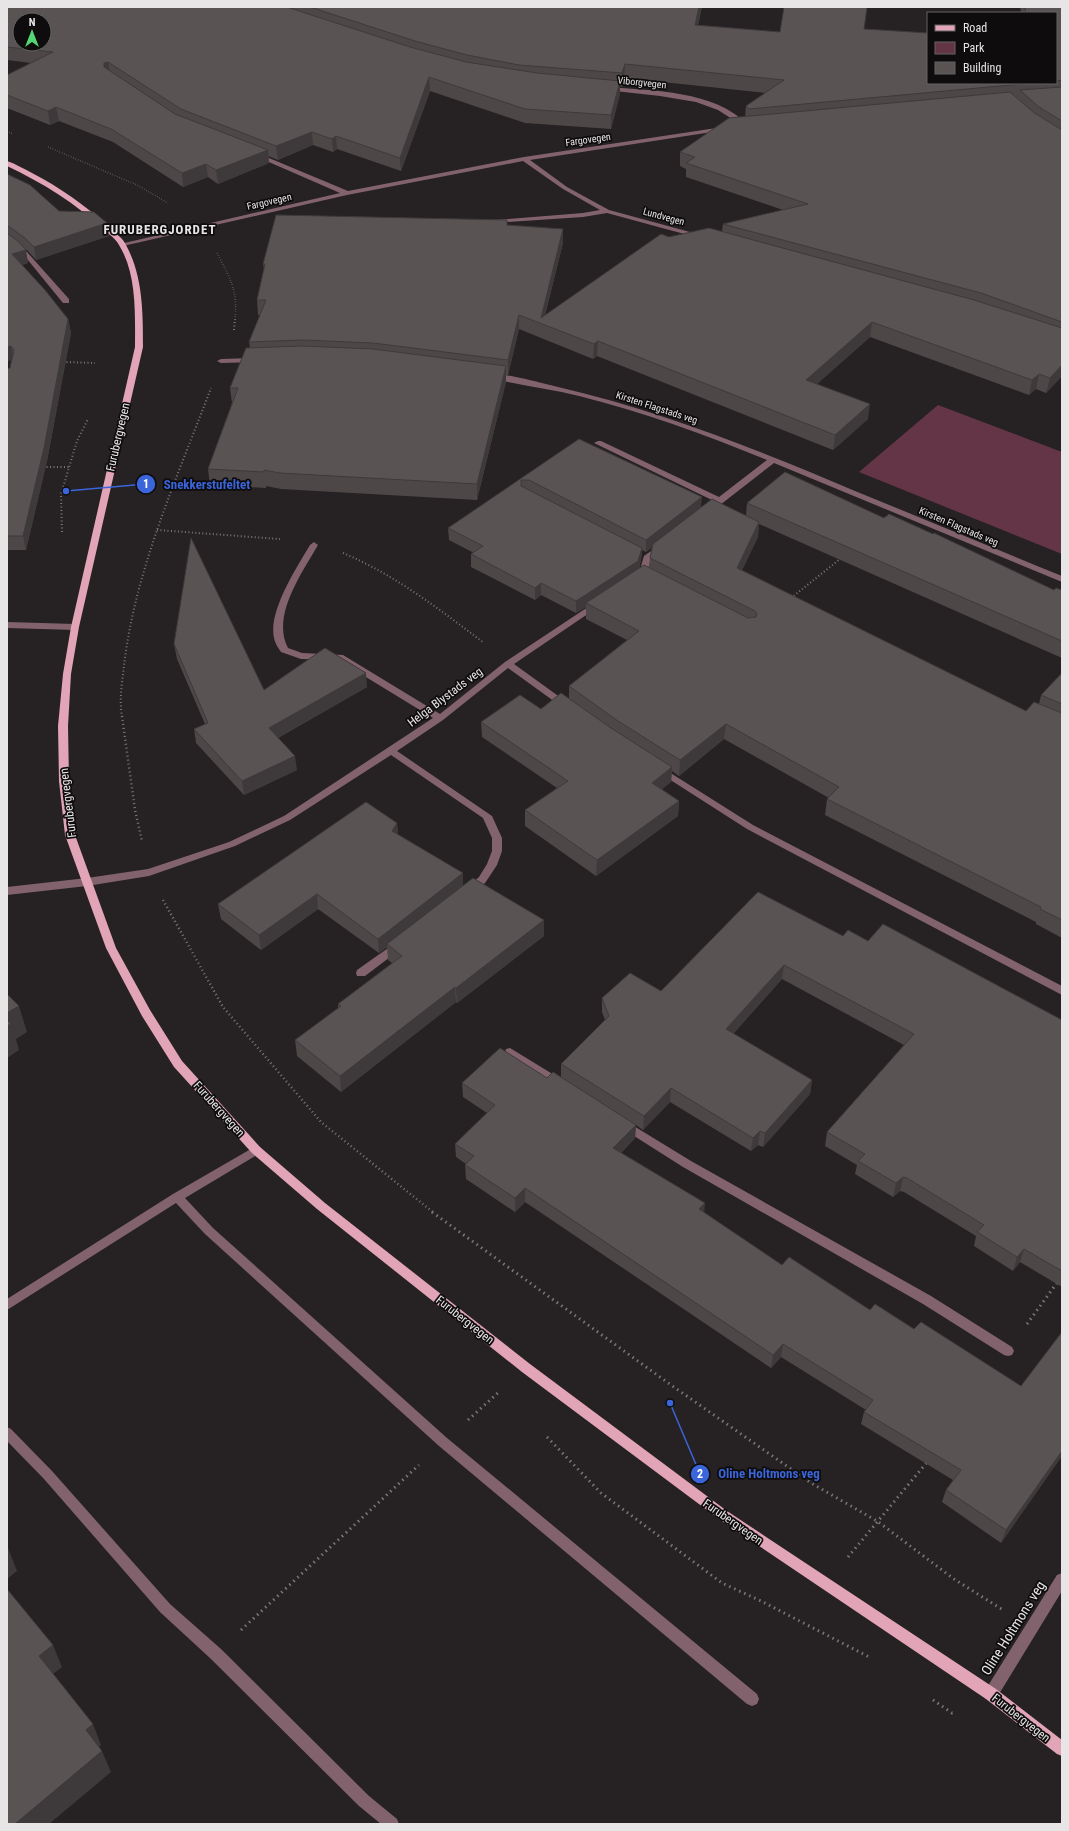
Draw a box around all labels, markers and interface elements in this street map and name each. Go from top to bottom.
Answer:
north arrow [12,12,52,52]
legend [927,12,1057,84]
text: N [29,16,36,29]
text: Road [963,21,987,35]
text: Park [963,41,985,55]
text: Building [963,61,1001,75]
street label: Viborgvegen [617,74,667,91]
street label: Fargovegen [565,131,612,148]
street label: Fargovegen [246,191,293,212]
street label: Lundvegen [642,206,686,227]
district label: FURUBERGJORDET [103,222,217,237]
street label: Kirsten Flagstads veg [615,389,699,426]
street label: Furubergvegen [103,401,133,473]
callout: Snekkerstufeltet [136,472,258,497]
text: 1 [143,477,149,491]
text: Snekkerstufeltet [164,477,250,492]
street label: Kirsten Flagstads veg [918,505,1000,548]
street label: Helga Blystads veg [405,664,485,730]
street label: Furubergvegen [57,767,79,839]
street label: Furubergvegen [190,1078,248,1140]
street label: Furubergvegen [433,1293,497,1347]
callout: Oline Holtmons veg [690,1461,828,1486]
text: Oline Holtmons veg [718,1466,820,1481]
text: 2 [697,1467,703,1481]
street label: Furubergvegen [700,1496,766,1548]
street label: Oline Holtmons veg [978,1578,1048,1678]
street label: Furubergvegen [989,1691,1053,1745]

